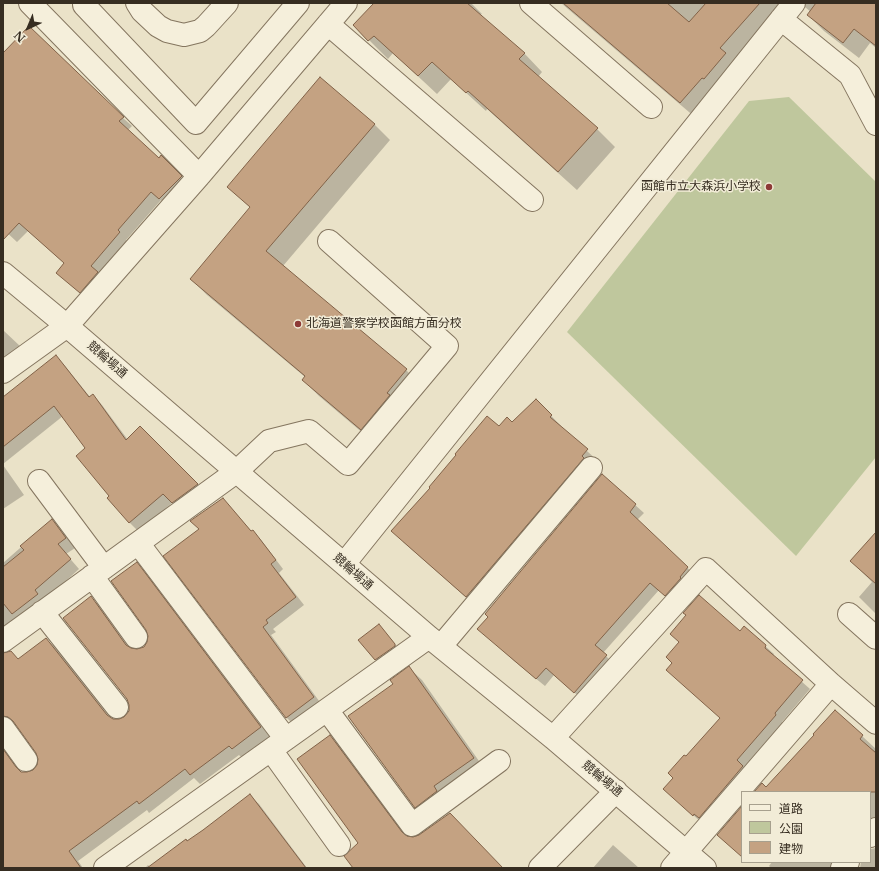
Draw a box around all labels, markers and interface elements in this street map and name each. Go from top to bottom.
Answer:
north arrow [8,8,48,48]
text: N [11,28,28,45]
place label: 函館市立大森浜小学校 [641,180,761,194]
marker: 函館市立大森浜小学校 [764,182,774,192]
place label: 北海道警察学校函館方面分校 [306,317,462,331]
marker: 北海道警察学校函館方面分校 [293,319,303,329]
street label: 競輪場通 [84,339,130,381]
street label: 競輪場通 [330,551,376,593]
street label: 競輪場通 [579,758,625,800]
legend [741,791,871,863]
text: 道路 [779,801,803,816]
text: 公園 [779,821,803,836]
text: 建物 [779,841,803,856]

